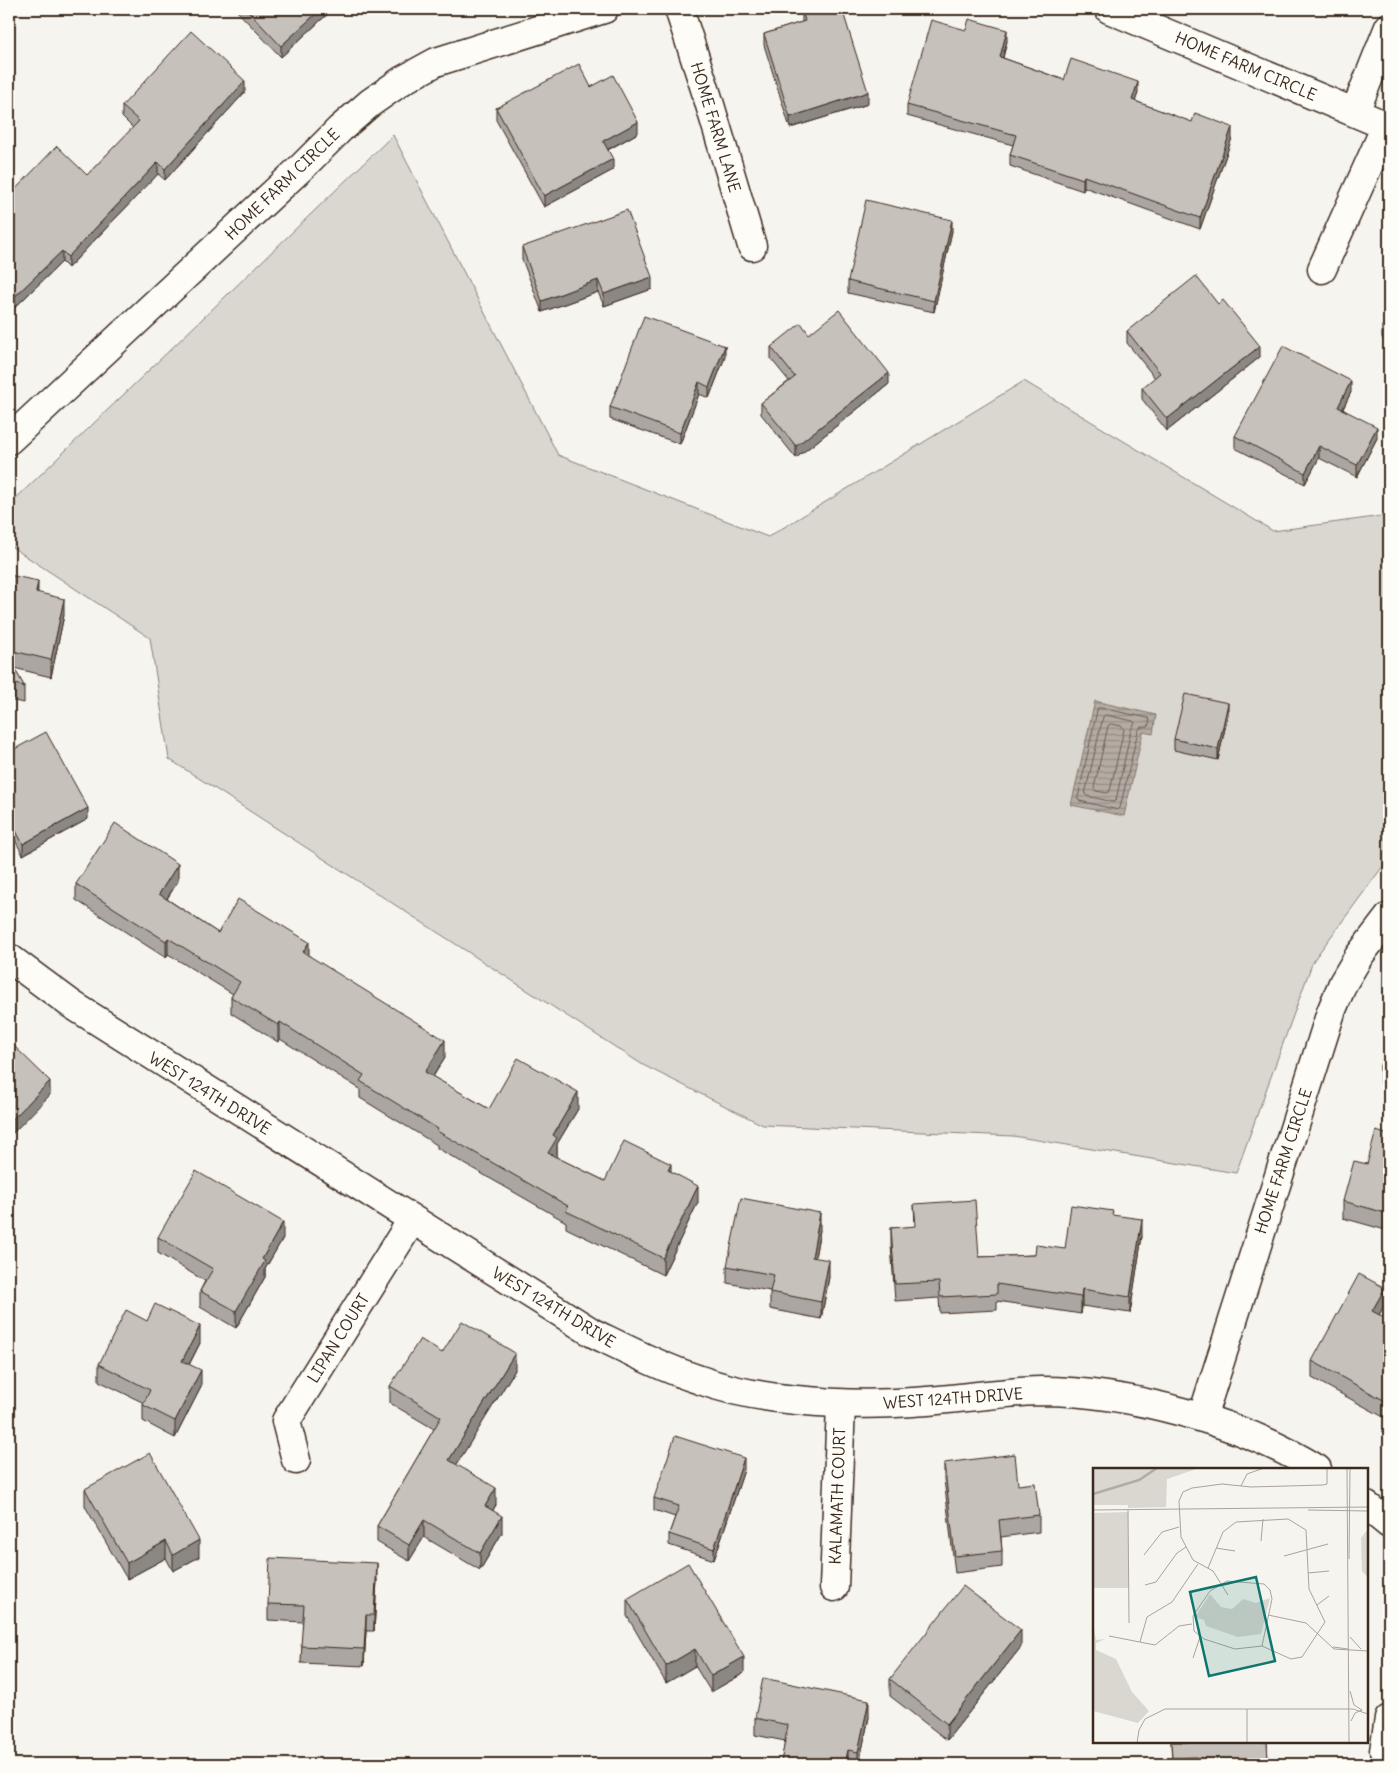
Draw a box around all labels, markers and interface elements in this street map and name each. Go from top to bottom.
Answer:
street label: HOME FARM CIRCLE [1172,27,1320,105]
street label: HOME FARM LANE [687,59,745,195]
street label: HOME FARM CIRCLE [220,124,344,244]
street label: WEST 124TH DRIVE [145,1047,275,1139]
street label: HOME FARM CIRCLE [1250,1086,1316,1236]
street label: WEST 124TH DRIVE [489,1262,619,1352]
street label: LIPAN COURT [303,1290,373,1386]
street label: WEST 124TH DRIVE [882,1383,1024,1413]
street label: KALAMATH COURT [825,1427,849,1565]
inset map [1093,1468,1368,1743]

